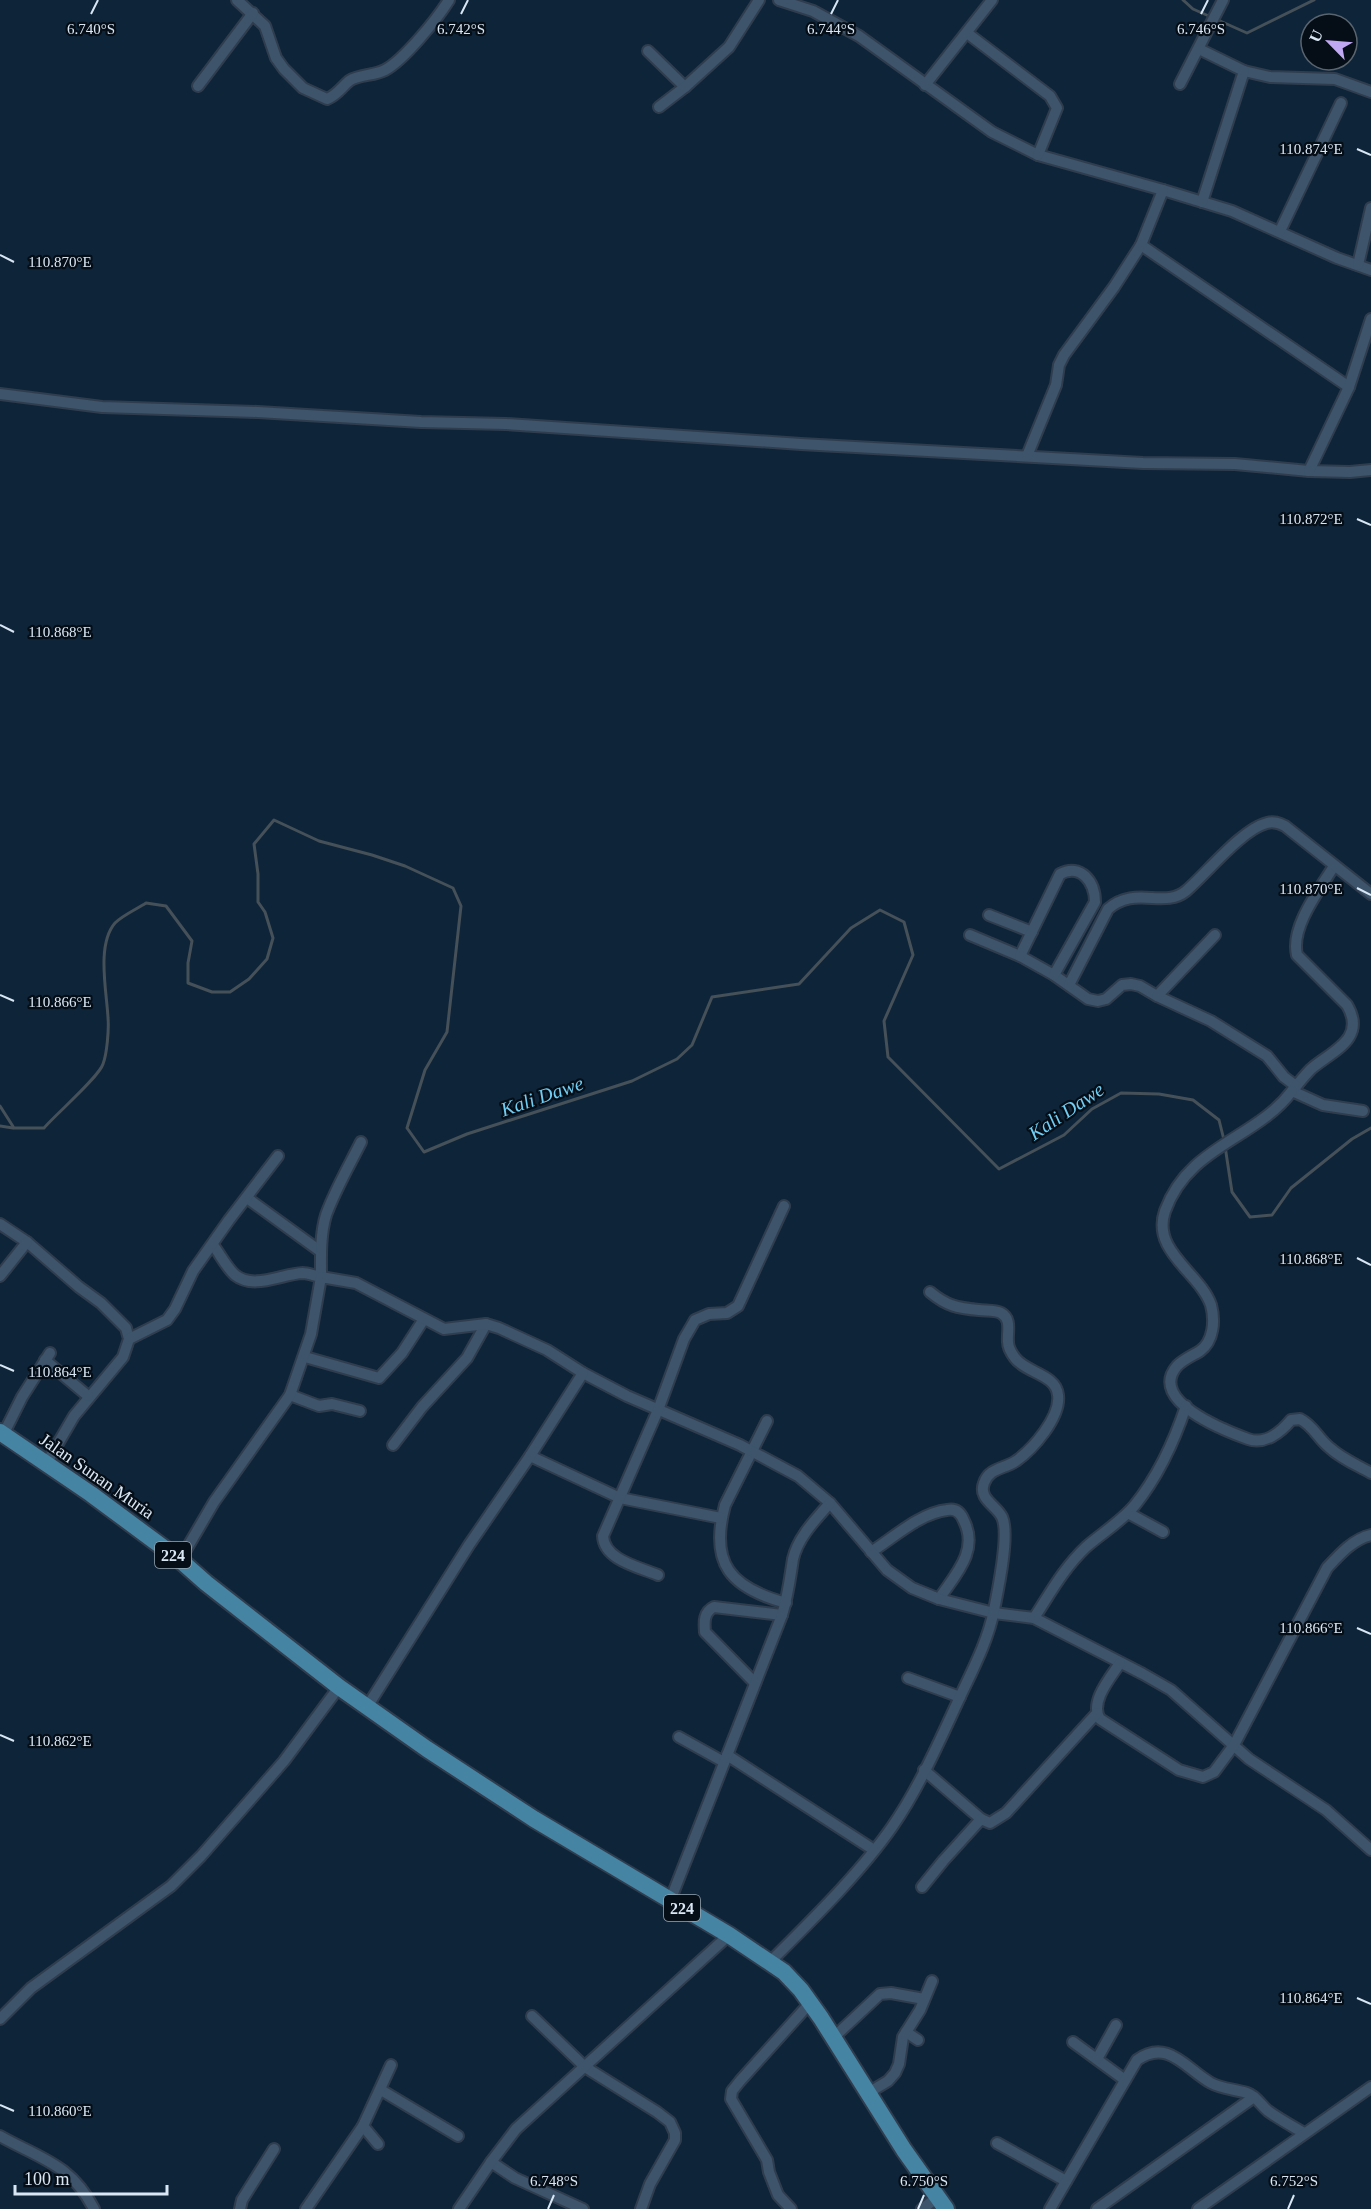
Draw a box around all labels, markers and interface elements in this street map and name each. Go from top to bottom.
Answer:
north arrow [1299,12,1359,72]
text: 6.740°S [67,21,115,37]
text: 6.742°S [437,21,485,37]
text: 6.744°S [807,21,855,37]
text: 6.746°S [1177,21,1225,37]
text: U [1306,27,1326,45]
text: 110.874°E [1279,141,1343,157]
text: 110.870°E [28,254,92,270]
text: 110.872°E [1279,511,1343,527]
text: 110.868°E [28,624,92,640]
text: 110.870°E [1279,881,1343,897]
text: 110.866°E [28,994,92,1010]
water label: Kali Dawe [497,1072,586,1121]
water label: Kali Dawe [1023,1078,1108,1145]
text: 110.868°E [1279,1251,1343,1267]
text: 110.864°E [28,1364,92,1380]
street label: Jalan Sunan Muria [36,1429,158,1523]
road number: 224 [155,1542,191,1568]
text: 110.866°E [1279,1620,1343,1636]
text: 110.862°E [28,1733,92,1749]
road number: 224 [664,1895,700,1921]
text: 110.864°E [1279,1990,1343,2006]
text: 110.860°E [28,2103,92,2119]
scale bar [15,2158,166,2196]
text: 100 m [24,2169,70,2189]
text: 6.748°S [530,2173,578,2189]
text: 6.750°S [900,2173,948,2189]
text: 6.752°S [1270,2173,1318,2189]

